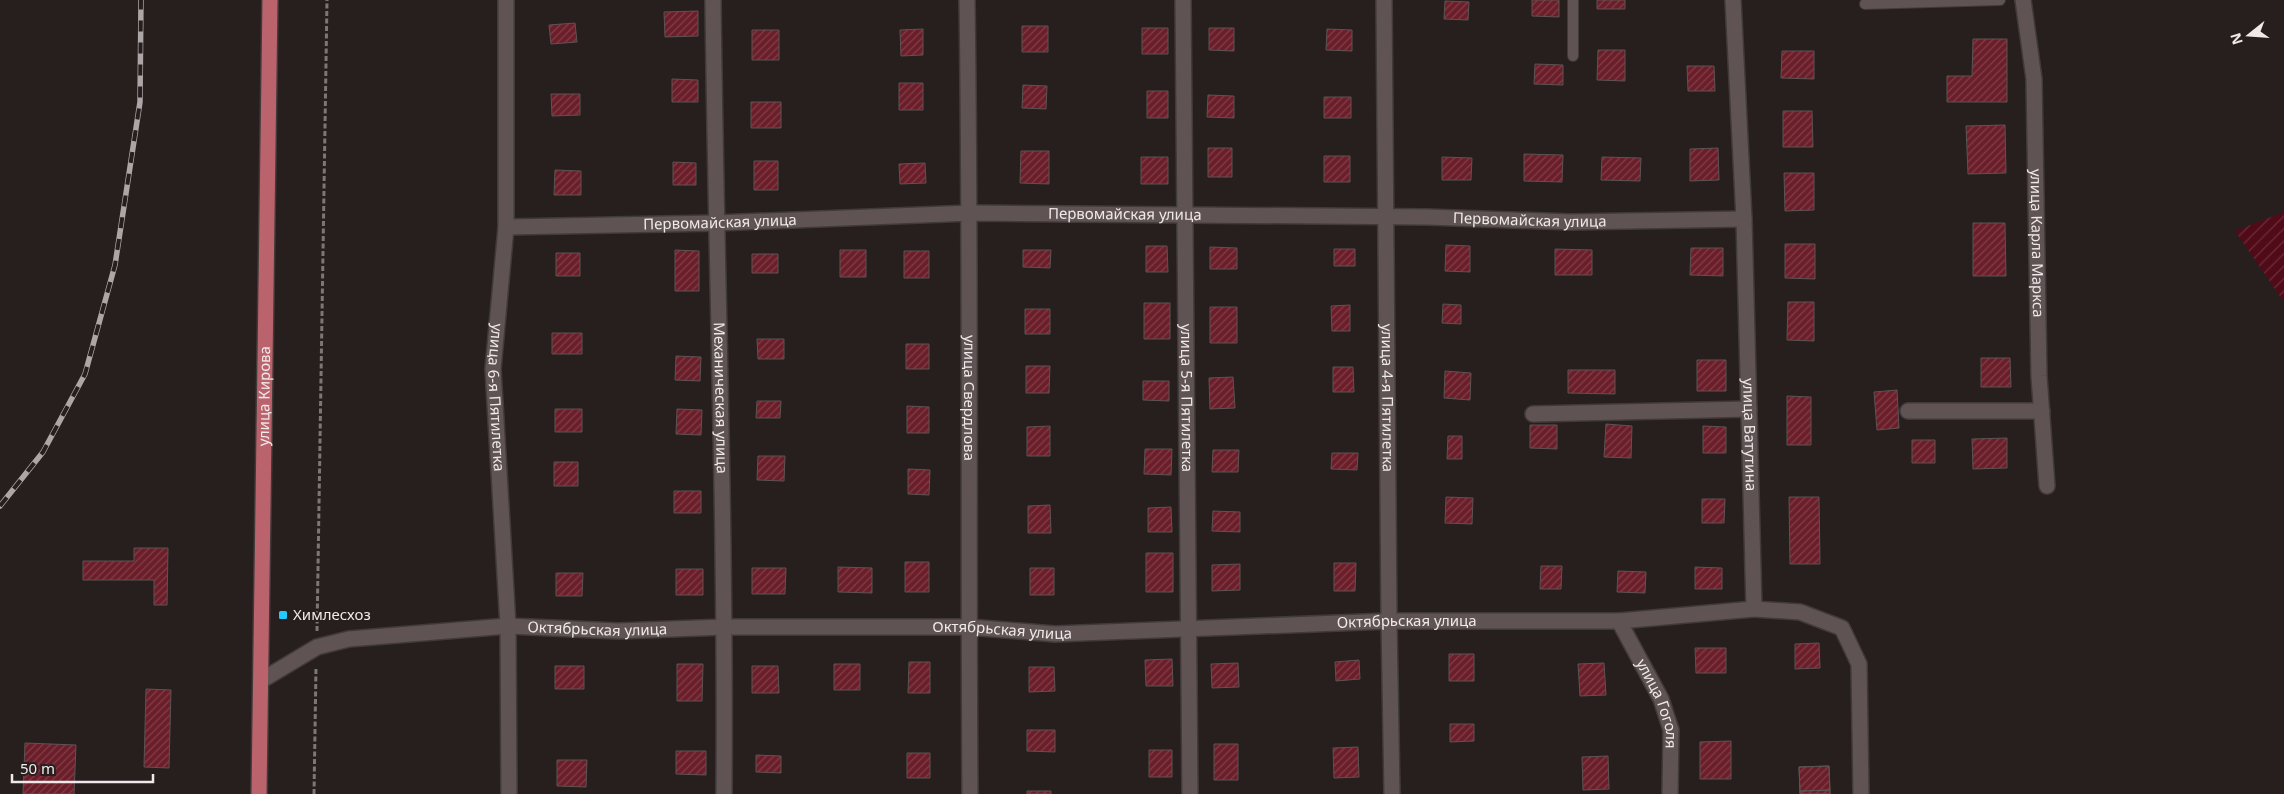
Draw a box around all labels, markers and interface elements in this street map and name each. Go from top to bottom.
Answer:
north arrow [2224,10,2274,60]
text: N [2225,31,2247,47]
street label: улица Карла Маркса [2027,169,2049,318]
street label: Первомайская улица [1048,203,1202,224]
street label: Первомайская улица [1453,207,1607,231]
street label: Первомайская улица [643,209,797,233]
street label: Механическая улица [710,322,733,474]
street label: улица 6-я Пятилетка [484,323,510,472]
street label: улица 5-я Пятилетка [1177,324,1198,472]
street label: улица 4-я Пятилетка [1378,324,1399,472]
street label: улица Свердлова [960,335,980,461]
street label: улица Кирова [253,346,274,446]
street label: улица Ватутина [1739,378,1762,491]
place label: Химлесхоз [293,604,371,624]
marker: Химлесхоз [277,609,289,621]
street label: Октябрьская улица [1336,610,1477,632]
street label: Октябрьская улица [527,616,667,640]
street label: Октябрьская улица [932,616,1072,643]
street label: улица Гоголя [1632,655,1682,749]
scale bar [12,752,154,784]
text: 50 m [20,758,55,778]

